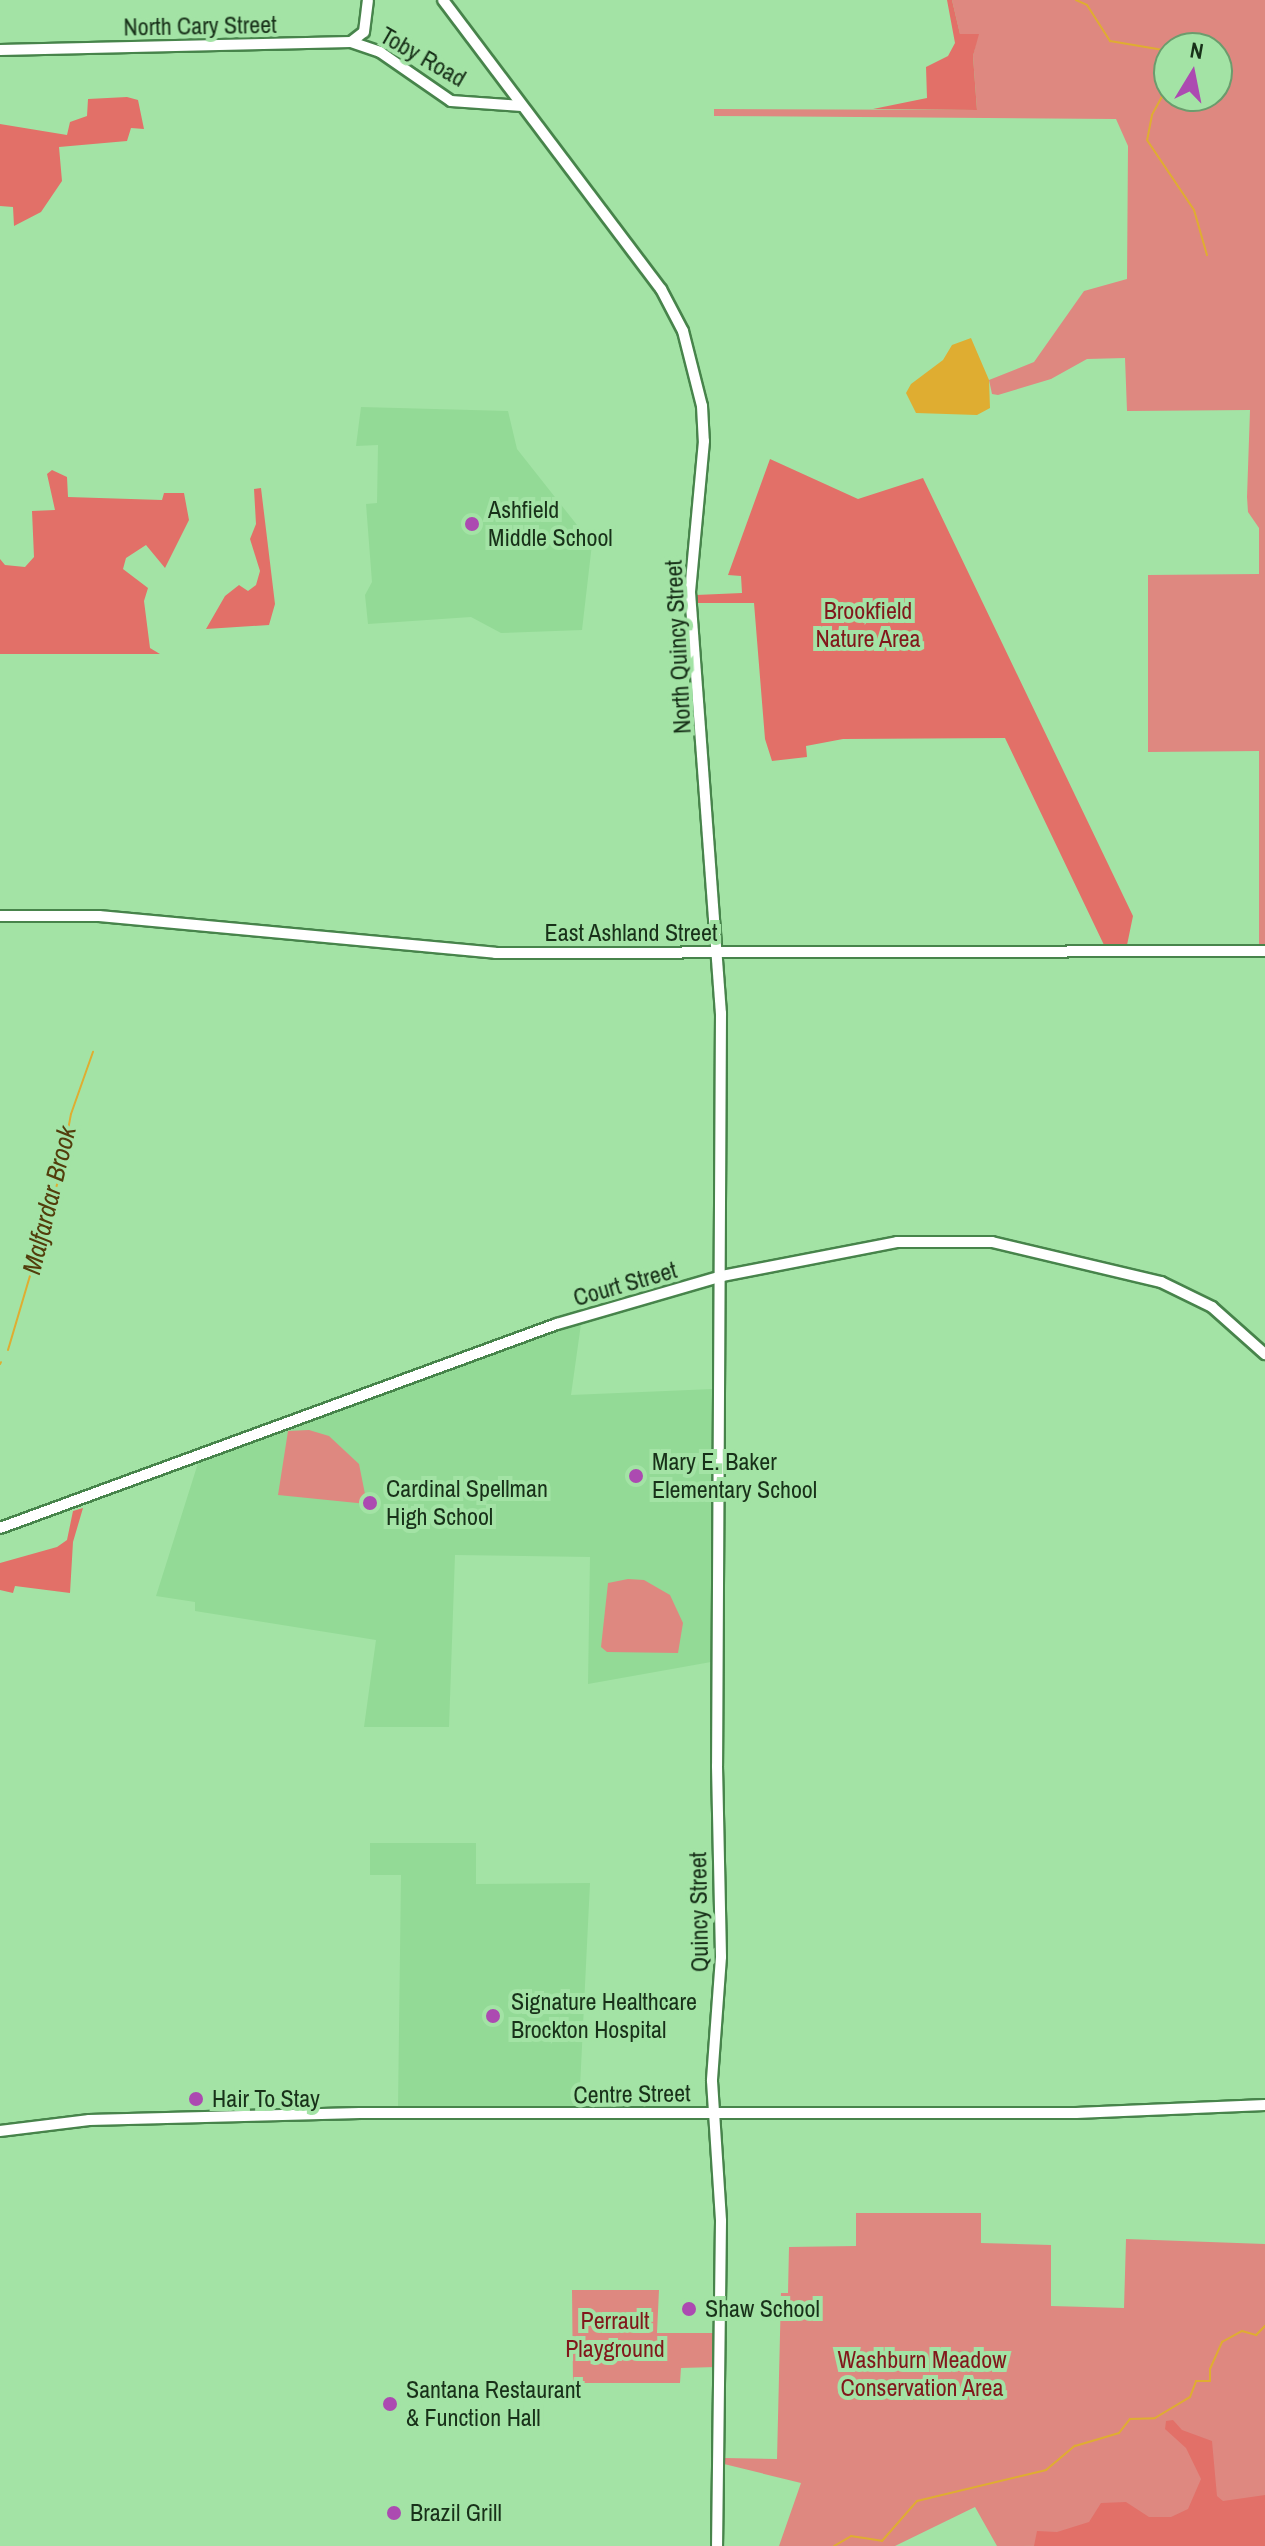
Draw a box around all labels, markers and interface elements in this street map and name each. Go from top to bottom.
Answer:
street label: North Cary Street [123,10,277,42]
street label: Toby Road [375,21,471,93]
north arrow [1153,32,1233,112]
text: N [1188,34,1206,66]
place label: Ashfield Middle School [488,496,613,552]
marker: Ashfield Middle School [463,515,481,533]
street label: North Quincy Street [659,559,697,735]
park label: Brookfield Nature Area [815,597,921,653]
street label: East Ashland Street [544,919,718,947]
water label: Malfardar Brook [16,1123,82,1277]
street label: Court Street [570,1256,680,1312]
place label: Mary E. Baker Elementary School [652,1448,817,1504]
marker: Mary E. Baker Elementary School [627,1467,645,1485]
place label: Cardinal Spellman High School [386,1475,548,1531]
marker: Cardinal Spellman High School [361,1494,379,1512]
street label: Quincy Street [684,1852,714,1972]
place label: Signature Healthcare Brockton Hospital [511,1988,697,2044]
marker: Signature Healthcare Brockton Hospital [482,2005,504,2027]
street label: Centre Street [573,2079,691,2109]
place label: Hair To Stay [212,2085,320,2113]
marker: Hair To Stay [187,2090,205,2108]
place label: Shaw School [705,2295,820,2323]
marker: Shaw School [680,2300,698,2318]
park label: Perrault Playground [565,2307,665,2363]
park label: Washburn Meadow Conservation Area [838,2346,1006,2402]
place label: Santana Restaurant & Function Hall [406,2376,581,2432]
marker: Santana Restaurant & Function Hall [381,2395,399,2413]
place label: Brazil Grill [410,2499,502,2527]
marker: Brazil Grill [385,2504,403,2522]

